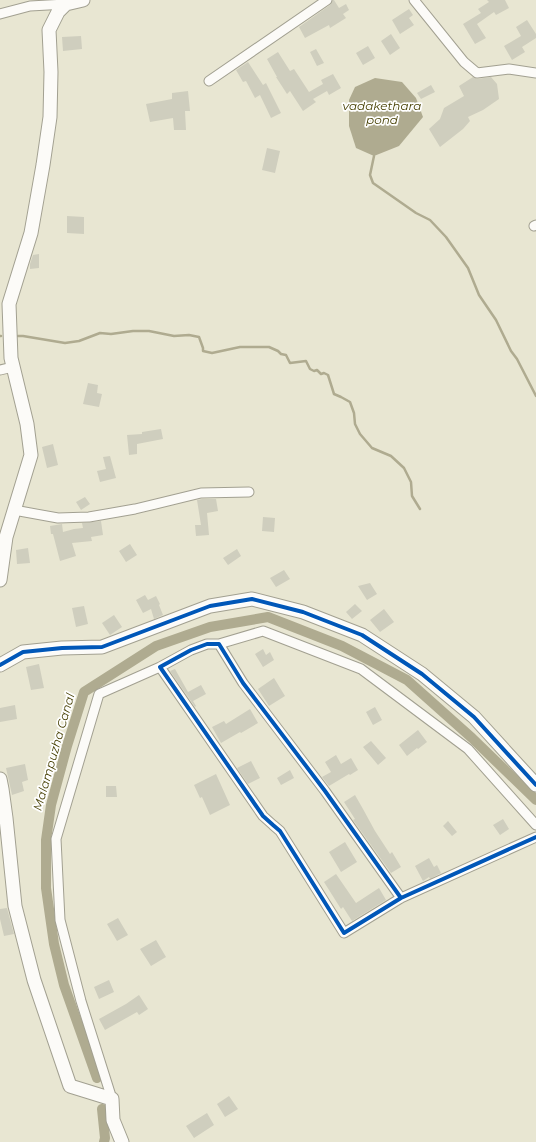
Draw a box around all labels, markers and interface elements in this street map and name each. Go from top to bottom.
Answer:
water label: vadakethara pond [343,98,421,127]
water label: Malampuzha Canal [30,691,78,812]

